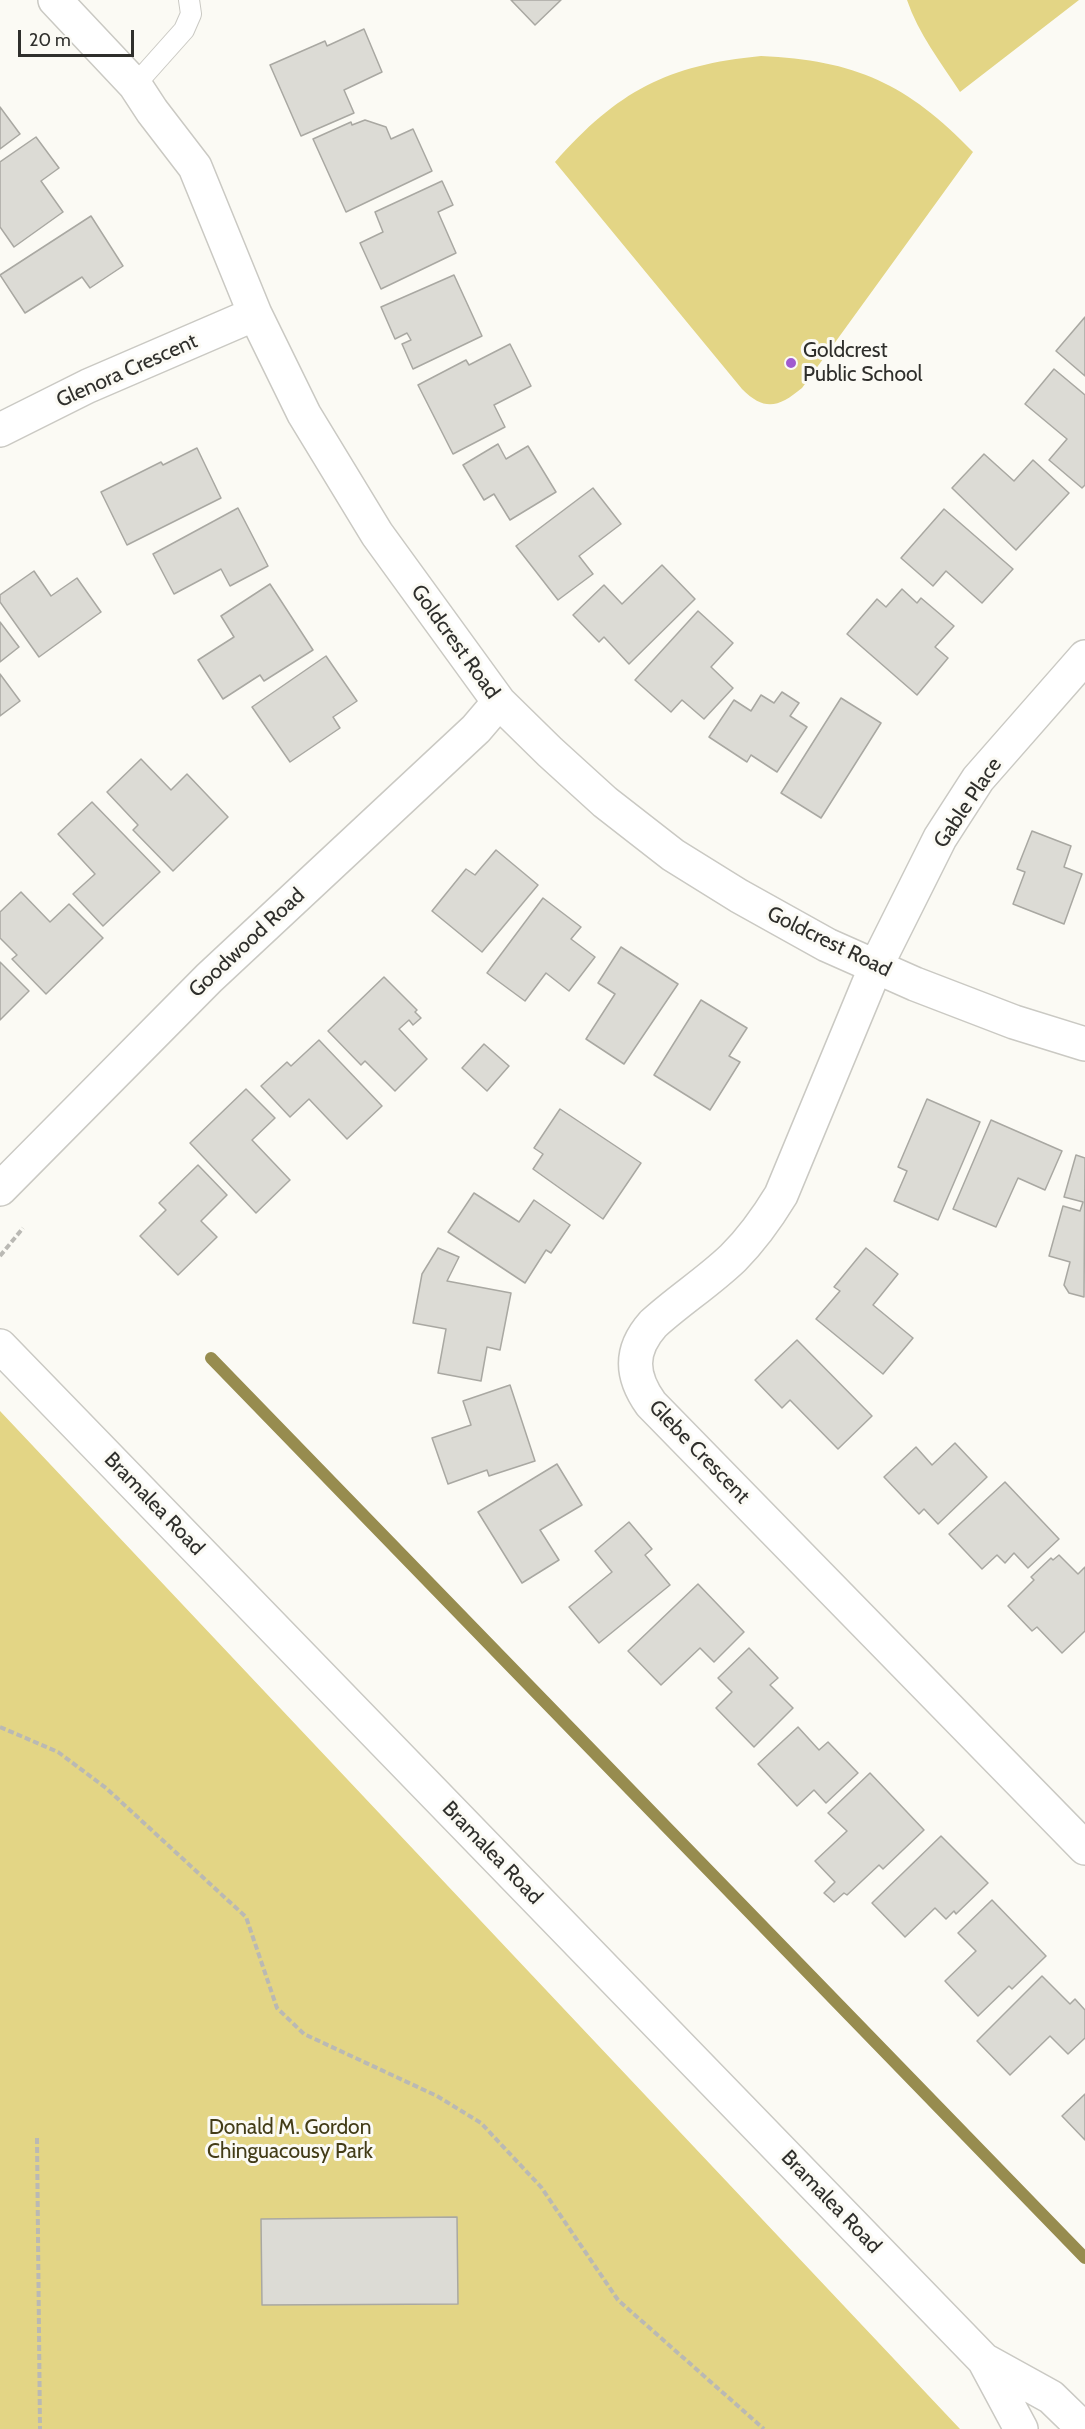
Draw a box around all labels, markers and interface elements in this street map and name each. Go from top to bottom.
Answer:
scale bar [21,18,136,56]
text: 20 m [29,29,71,51]
street label: Glenora Crescent [53,329,201,413]
place label: Goldcrest Public School [803,338,922,388]
marker: Goldcrest Public School [784,356,798,370]
street label: Goldcrest Road [405,580,505,704]
street label: Gable Place [929,753,1007,853]
street label: Goodwood Road [184,883,310,1003]
street label: Goldcrest Road [763,901,895,983]
street label: Glebe Crescent [643,1395,755,1509]
street label: Bramalea Road [99,1447,209,1561]
street label: Bramalea Road [437,1796,547,1910]
park label: Donald M. Gordon Chinguacousy Park [207,2115,373,2165]
street label: Bramalea Road [776,2145,886,2259]

